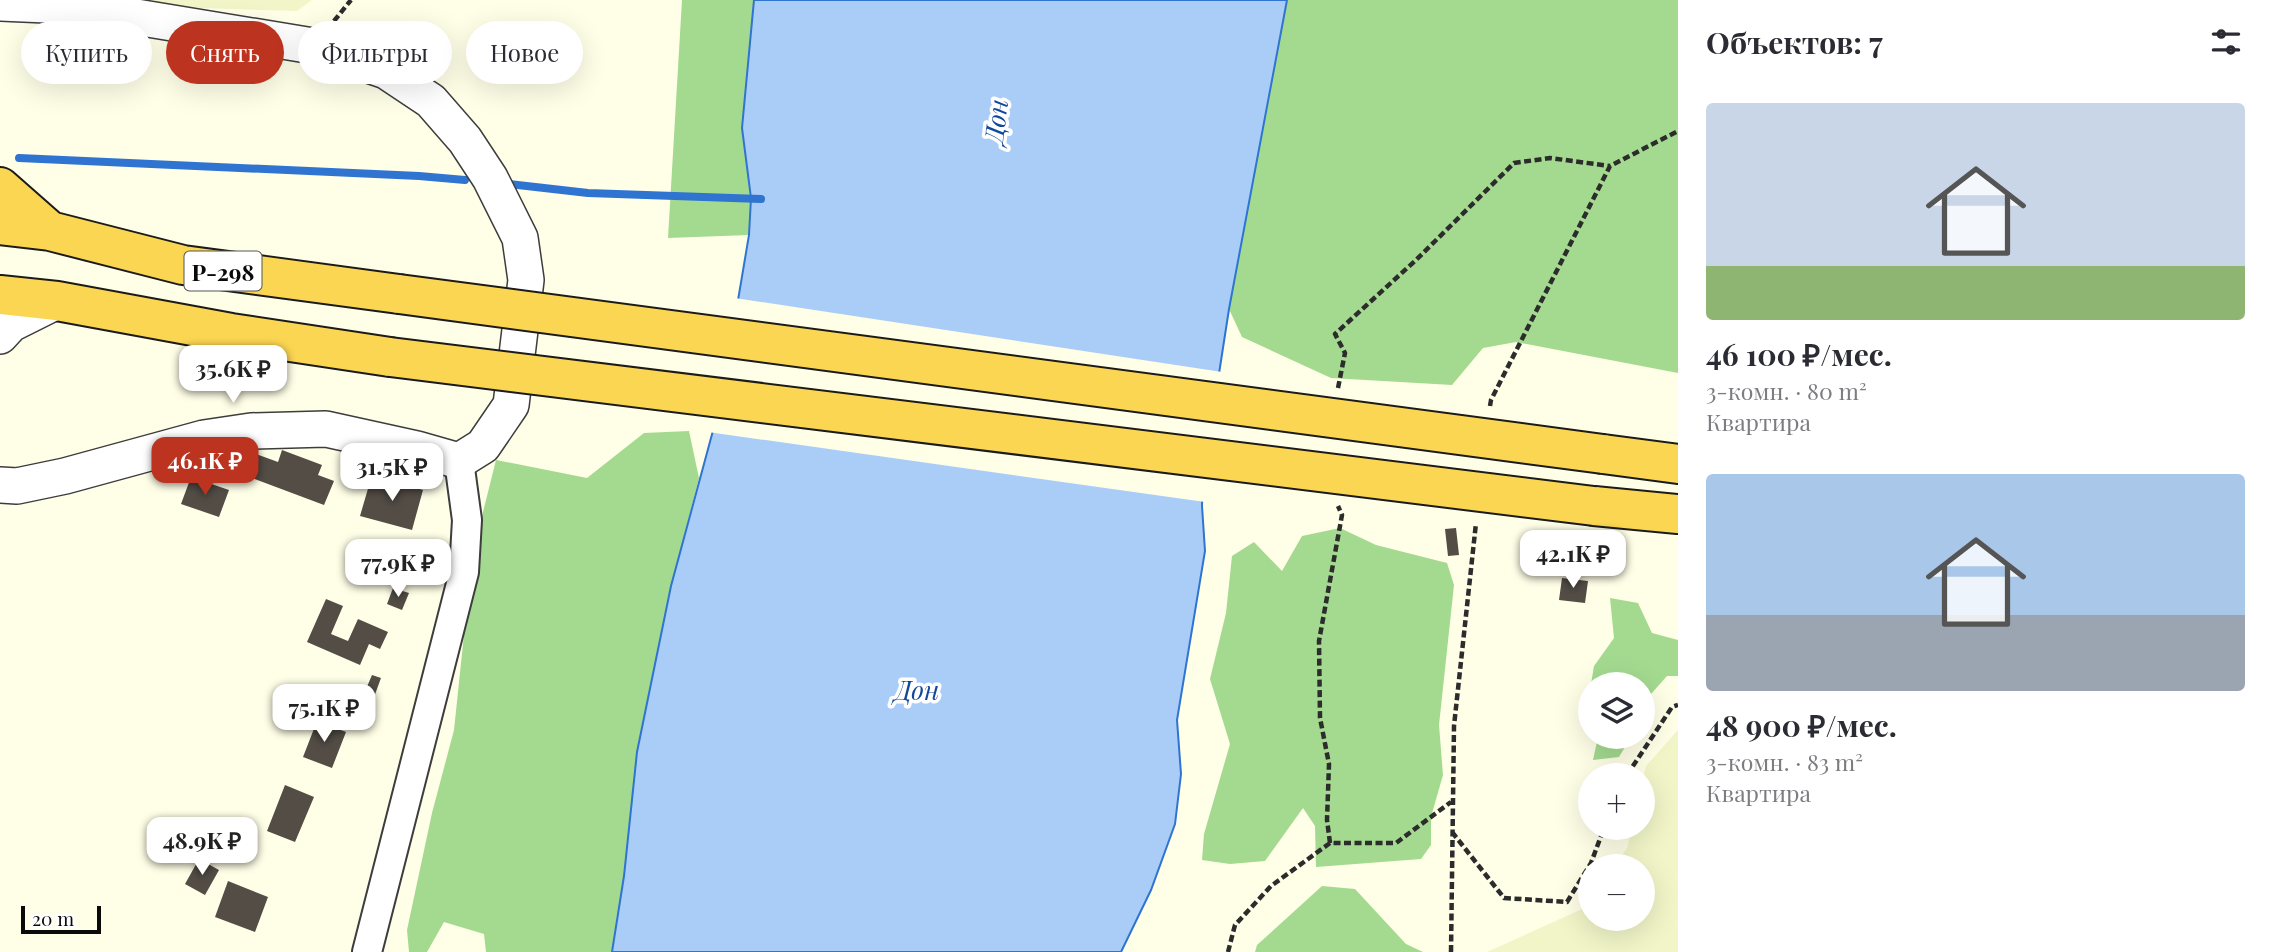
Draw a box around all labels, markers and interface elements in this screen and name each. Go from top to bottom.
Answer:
chip: Купить [21,21,152,84]
chip: Снять [166,21,284,84]
chip: Фильтры [298,21,452,84]
chip: Новое [466,21,583,84]
text: Объектов: 7 [1706,22,1883,62]
icon: filters [2207,23,2245,61]
water label: Дон [974,97,1015,149]
icon: home [1913,148,2039,274]
road number: Р-298 [184,252,262,290]
text: 46 100 ₽/мес. [1706,334,1892,374]
pin: 35.6K ₽ [168,346,298,405]
text: 35.6K ₽ [195,352,271,383]
text: 3-комн. · 80 m² [1706,375,1867,406]
text: Квартира [1706,406,1811,437]
pin: 46.1K ₽ [140,438,270,497]
text: 46.1K ₽ [167,444,243,475]
pin: 31.5K ₽ [327,444,457,503]
text: 31.5K ₽ [356,450,428,481]
icon: home [1913,519,2039,645]
pin: 42.1K ₽ [1508,530,1638,590]
text: 42.1K ₽ [1536,537,1610,568]
pin: 77.9K ₽ [333,540,463,599]
text: 77.9K ₽ [361,546,435,577]
water label: Дон [891,672,939,707]
map controls [1578,672,1655,931]
button: layers [1578,672,1655,749]
pin: 75.1K ₽ [259,684,389,744]
text: 75.1K ₽ [289,691,360,722]
text: 48 900 ₽/мес. [1706,705,1897,745]
text: 3-комн. · 83 m² [1706,746,1863,777]
button: + [1578,763,1655,840]
text: Квартира [1706,777,1811,808]
pin: 48.9K ₽ [137,818,267,877]
text: 48.9K ₽ [163,824,241,855]
button: − [1578,854,1655,931]
scale bar [21,903,102,935]
text: 20 m [32,905,74,931]

